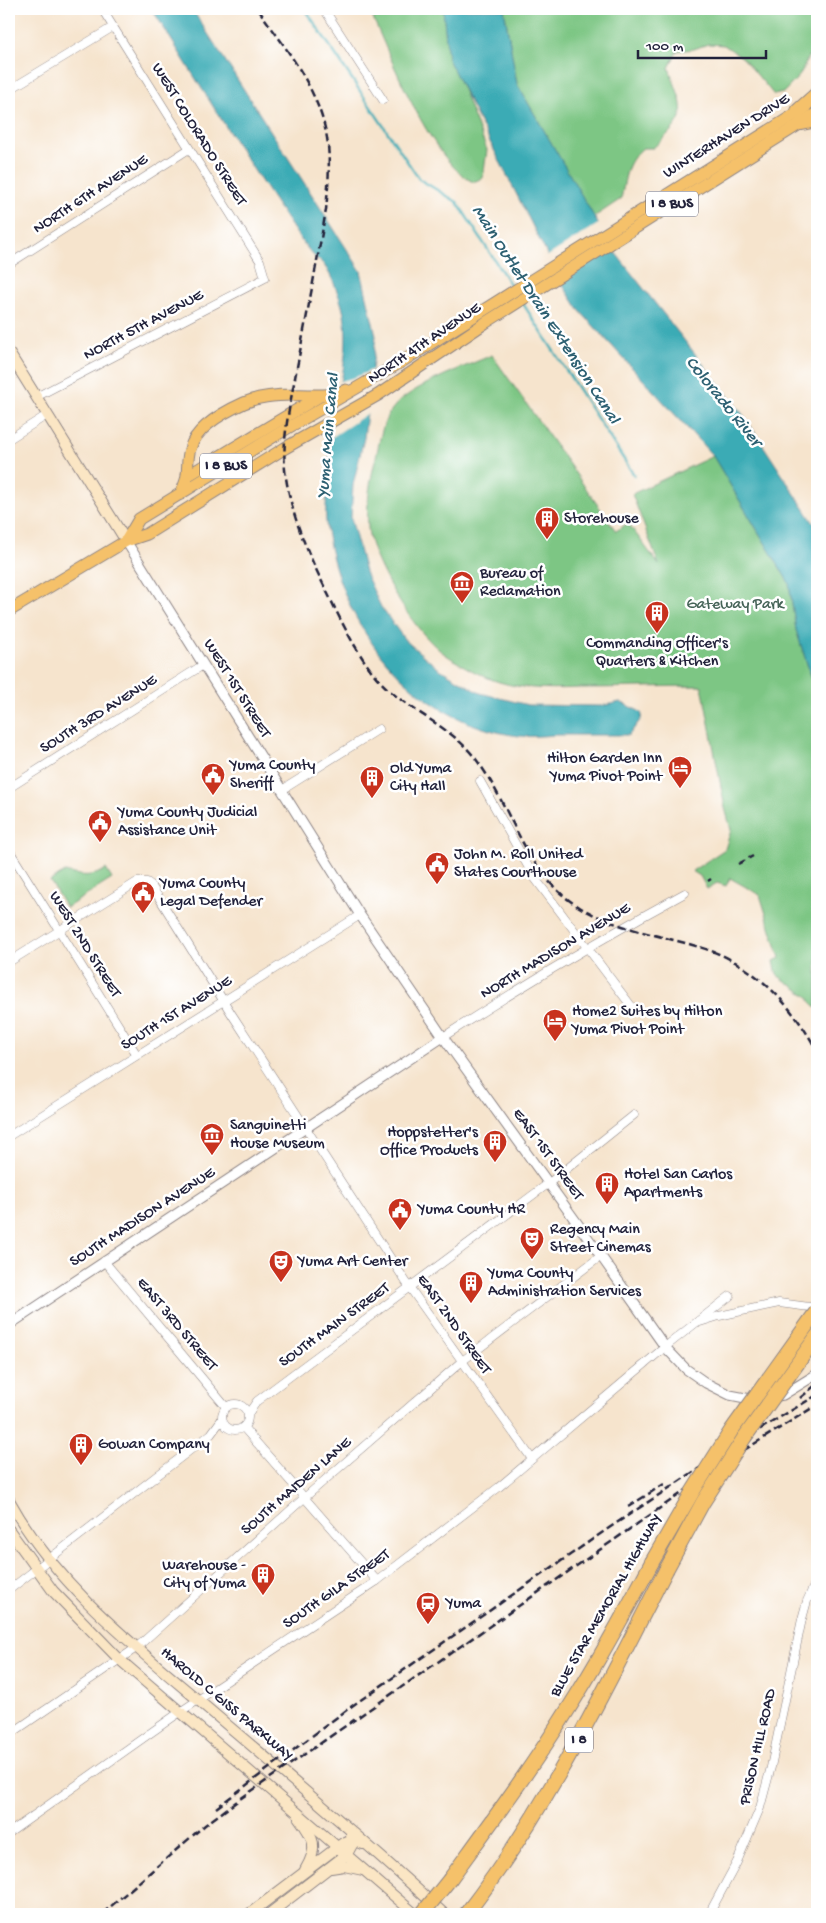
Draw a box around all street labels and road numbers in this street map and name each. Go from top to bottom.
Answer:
street label: WEST COLORADO STREET [146,60,250,210]
street label: WINTERHAVEN DRIVE [660,90,795,184]
street label: NORTH 6TH AVENUE [30,150,153,239]
road number: I 8 BUS [646,192,698,216]
street label: NORTH 5TH AVENUE [81,286,208,366]
street label: NORTH 4TH AVENUE [365,299,486,389]
road number: I 8 BUS [200,454,252,478]
street label: WEST 1ST STREET [198,636,274,743]
street label: SOUTH 3RD AVENUE [37,671,162,759]
street label: WEST 2ND STREET [44,888,125,1002]
street label: NORTH MADISON AVENUE [478,899,635,1004]
street label: SOUTH 1ST AVENUE [118,972,237,1056]
street label: EAST 1ST STREET [507,1105,587,1205]
street label: SOUTH MADISON AVENUE [67,1163,220,1272]
street label: EAST 2ND STREET [412,1271,495,1379]
street label: EAST 3RD STREET [132,1275,221,1376]
street label: SOUTH MAIN STREET [276,1279,395,1372]
street label: SOUTH MAIDEN LANE [238,1433,357,1540]
street label: BLUE STAR MEMORIAL HIGHWAY [546,1511,667,1702]
street label: SOUTH GILA STREET [280,1545,395,1634]
street label: HAROLD C GISS PARKWAY [156,1644,296,1766]
street label: PRISON HILL ROAD [736,1686,782,1808]
road number: I 8 [565,1728,593,1752]

